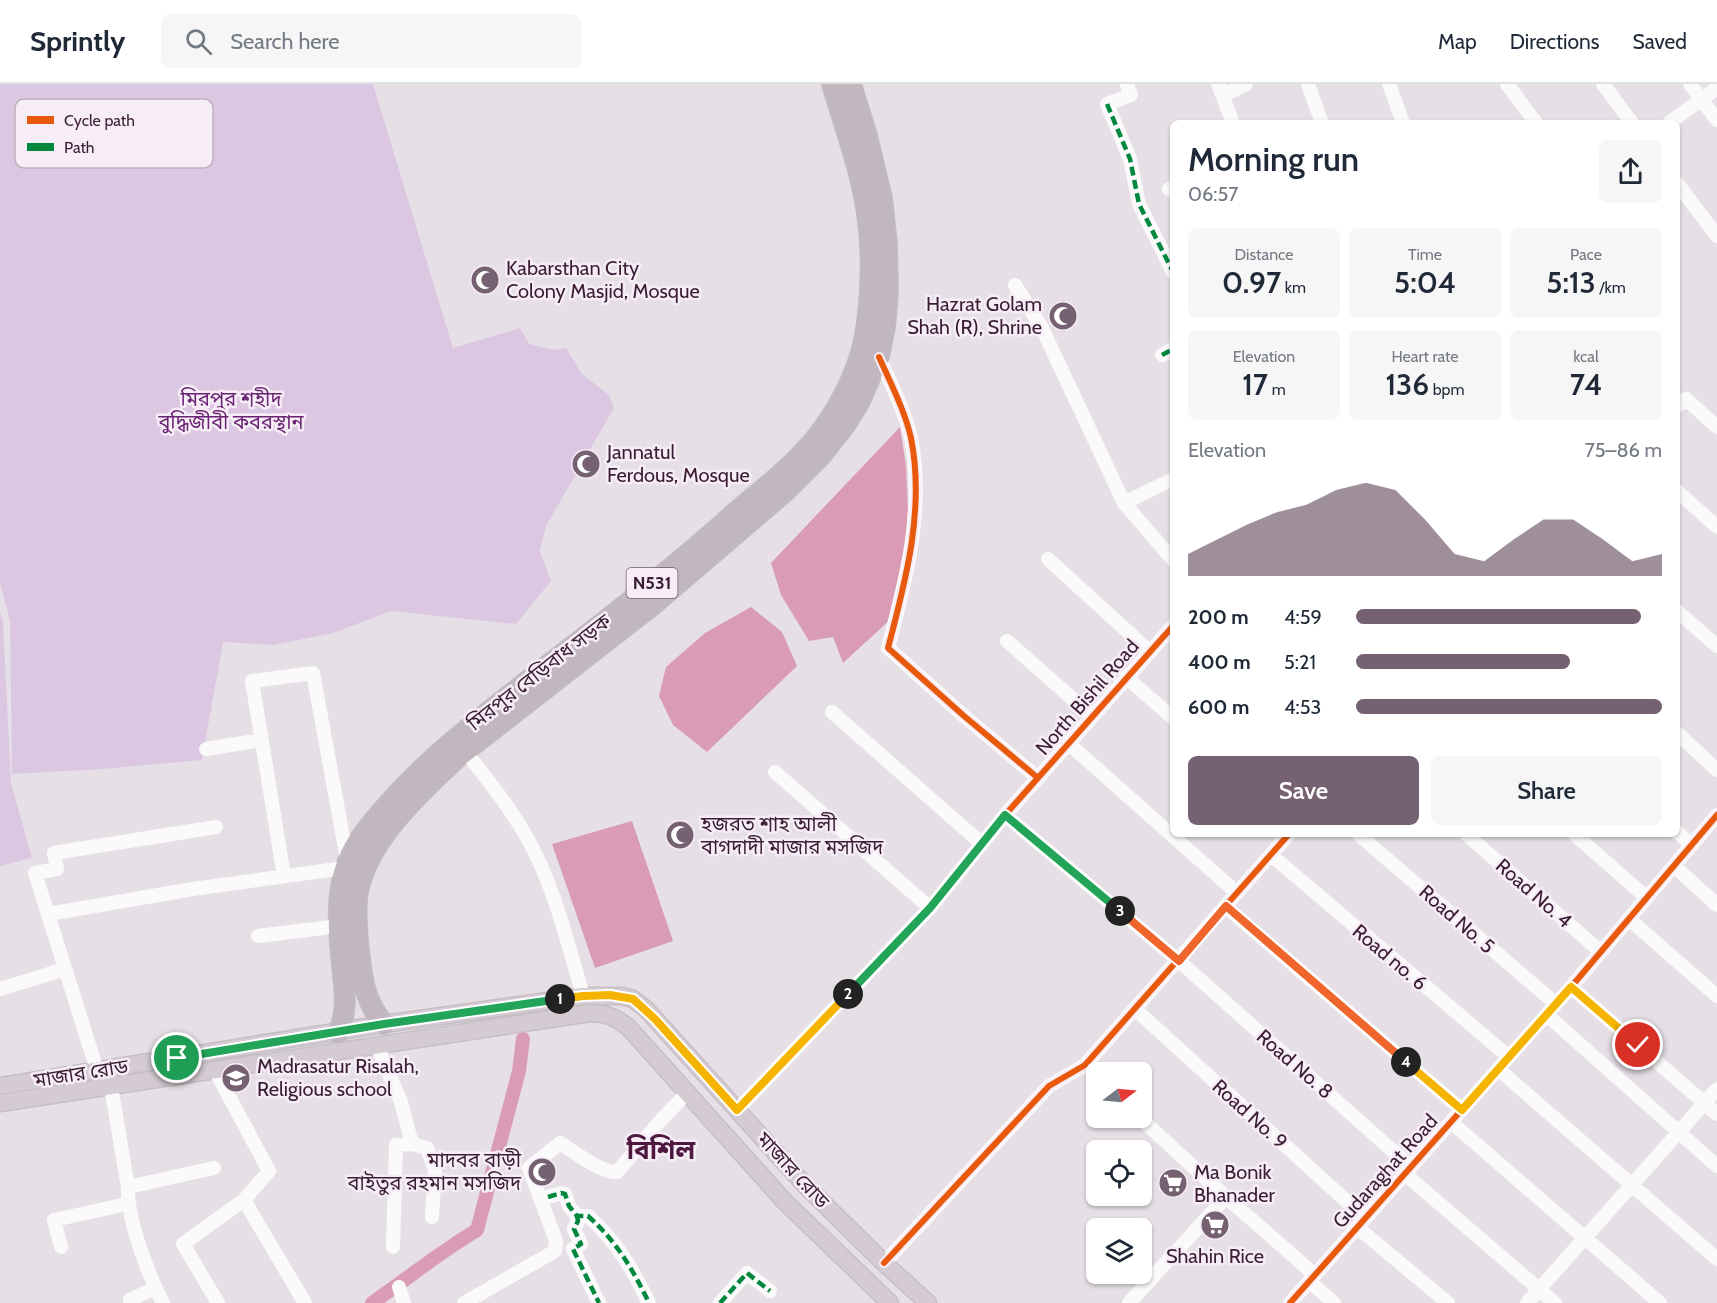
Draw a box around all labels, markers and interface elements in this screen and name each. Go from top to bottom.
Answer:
search box [161,14,581,68]
text: Sprintly [30,24,125,58]
icon: search [182,25,215,58]
text: Search here [230,28,340,55]
text: Map [1438,29,1477,54]
text: Directions [1510,29,1599,54]
text: Saved [1632,29,1687,54]
legend [15,99,213,168]
text: Cycle path [64,111,135,130]
text: Path [64,138,95,157]
text: Morning run [1188,139,1359,179]
button: share [1599,140,1662,203]
text: 06:57 [1188,182,1238,206]
text: Distance [1235,245,1293,264]
text: Time [1408,245,1442,264]
text: Pace [1570,245,1602,264]
place label: Kabarsthan City Colony Masjid, Mosque [506,256,700,303]
mosque icon: Kabarsthan City Colony Masjid, Mosque [469,264,501,296]
text: 0.97 [1222,264,1281,301]
text: 5:04 [1394,264,1456,301]
text: 5:13 [1546,264,1596,301]
text: km [1281,278,1306,297]
text: /km [1596,278,1626,297]
place label: Hazrat Golam Shah (R), Shrine [907,292,1042,339]
mosque icon: Hazrat Golam Shah (R), Shrine [1047,300,1079,332]
text: Elevation [1233,347,1295,366]
text: Heart rate [1392,347,1458,366]
text: kcal [1573,347,1599,366]
text: 17 [1242,366,1268,403]
text: 136 [1385,366,1429,403]
text: 74 [1570,366,1602,403]
text: m [1268,380,1286,399]
text: bpm [1429,380,1465,399]
park label: মিরপুর শহীদ বুদ্ধিজীবী কবরস্থান [157,387,305,434]
text: Elevation [1188,438,1266,462]
text: 75–86 m [1585,438,1662,462]
place label: Jannatul Ferdous, Mosque [606,440,750,487]
mosque icon: Jannatul Ferdous, Mosque [570,448,602,480]
road number: N531 [626,568,678,598]
text: 200 m [1188,605,1249,629]
text: 4:59 [1284,605,1322,629]
street label: মিরপুর বেড়িবাধ সড়ক [462,608,616,736]
street label: North Bishil Road [1030,634,1144,760]
text: 400 m [1188,650,1251,674]
text: 5:21 [1284,650,1316,674]
text: 600 m [1188,695,1249,719]
text: 4:53 [1284,695,1321,719]
button: Save [1188,756,1419,825]
button: Share [1431,756,1662,825]
place label: হজরত শাহ আলী বাগদাদী মাজার মসজিদ [700,812,884,859]
mosque icon: হজরত শাহ আলী বাগদাদী মাজার মসজিদ [664,819,696,851]
street label: Road No. 4 [1491,853,1577,933]
street label: Road No. 5 [1414,880,1500,958]
pin: 3 [1105,896,1135,926]
text: 3 [1116,901,1124,920]
street label: Road no. 6 [1348,919,1432,995]
pin: 2 [833,979,863,1009]
pin: 1 [545,984,575,1014]
text: 2 [844,984,852,1003]
text: 1 [557,989,563,1008]
pin [1612,1019,1663,1070]
street label: Road No. 8 [1252,1024,1338,1104]
icon: check [1621,1028,1654,1061]
pin [151,1032,202,1083]
icon: arrive [160,1041,193,1074]
pin: 4 [1391,1047,1421,1077]
text: 4 [1401,1052,1411,1071]
street label: মাজার রোড [31,1054,131,1092]
place label: Madrasatur Risalah, Religious school [257,1054,419,1101]
school or university icon: Madrasatur Risalah, Religious school [220,1062,252,1094]
north arrow [1086,1062,1152,1128]
map controls [1086,1062,1152,1284]
street label: Road No. 9 [1208,1074,1292,1154]
street label: Gudaraghat Road [1328,1109,1442,1233]
street label: মাজার রোড [751,1126,835,1214]
district label: বিশিল [626,1134,696,1166]
button: locate [1086,1140,1152,1206]
place label: মাদবর বাড়ী বাইতুর রহমান মসজিদ [347,1148,522,1196]
mosque icon: মাদবর বাড়ী বাইতুর রহমান মসজিদ [526,1156,558,1188]
place label: Ma Bonik Bhanader [1194,1160,1275,1207]
supermarket icon: Ma Bonik Bhanader [1157,1167,1189,1199]
supermarket icon: Shahin Rice [1199,1209,1231,1241]
button: layers [1086,1218,1152,1284]
place label: Shahin Rice [1166,1244,1264,1268]

